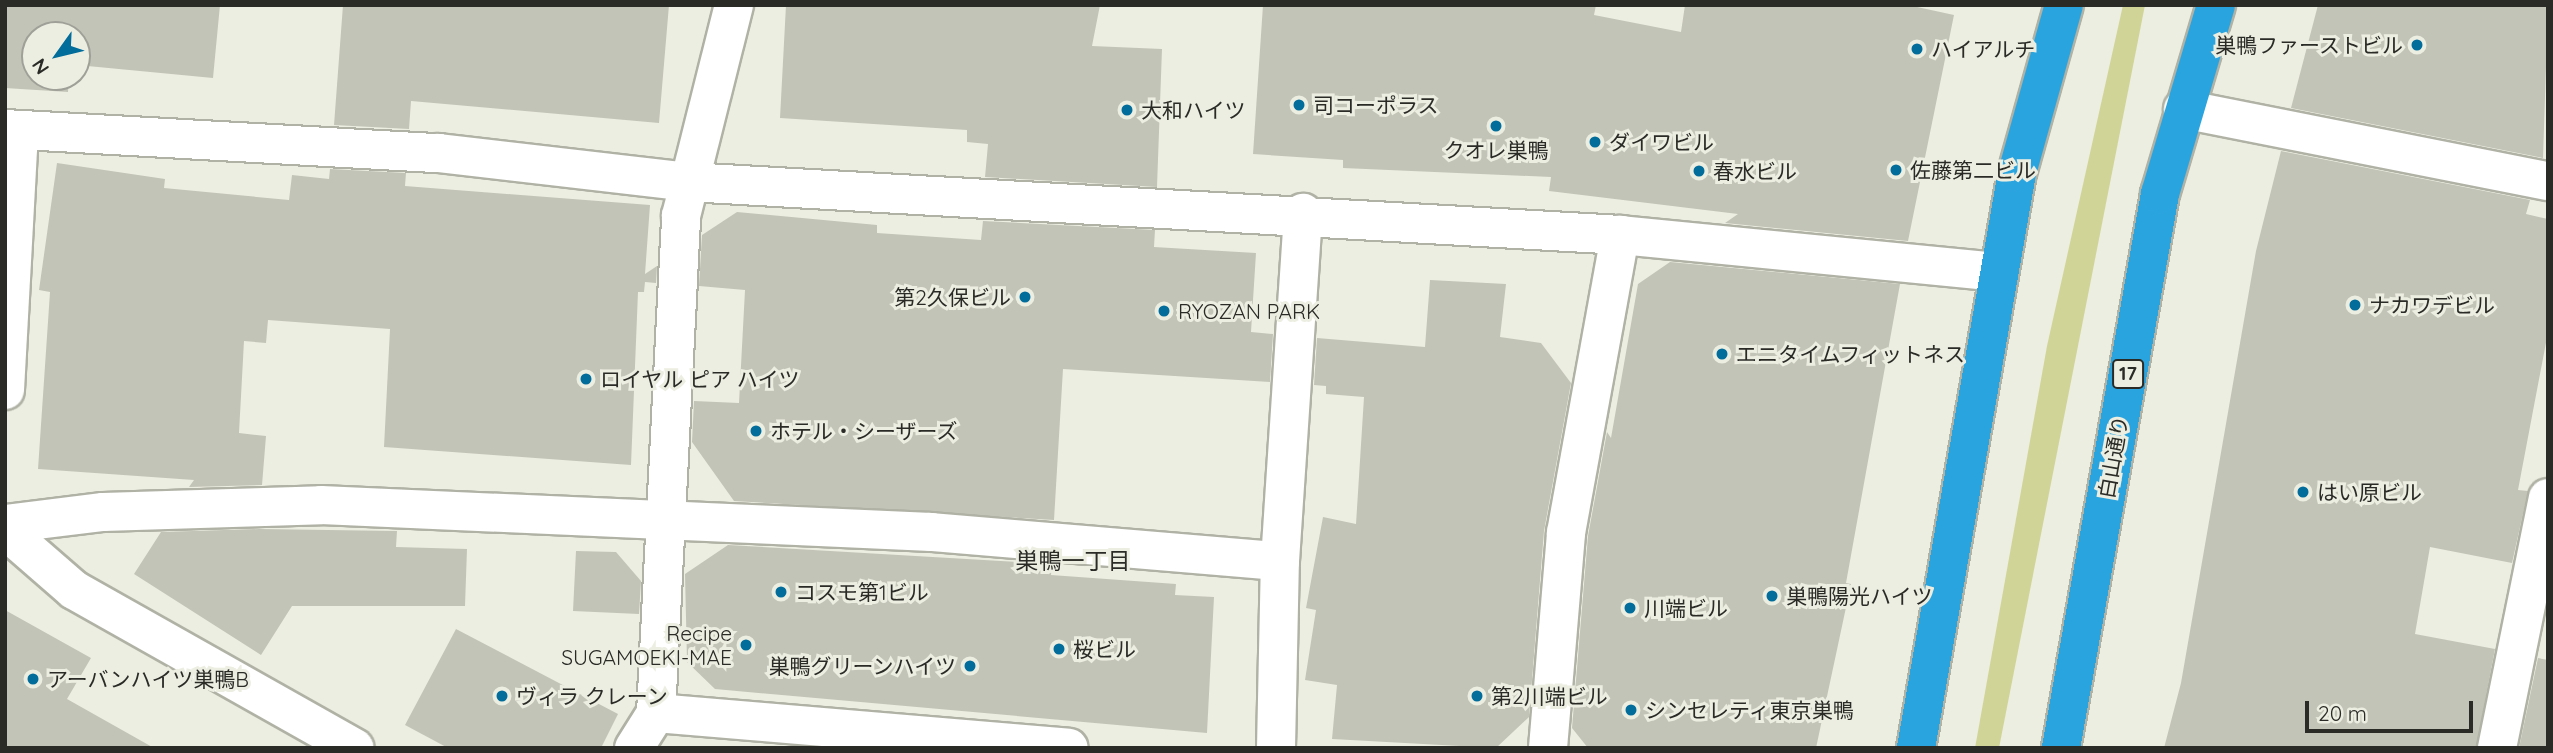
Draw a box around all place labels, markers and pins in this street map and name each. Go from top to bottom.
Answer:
place label: 巣鴨ファーストビル [2214,32,2403,58]
place label: ハイアルチ [1931,36,2036,62]
marker: 巣鴨ファーストビル [2409,37,2425,53]
marker: ハイアルチ [1909,41,1925,57]
place label: 司コーポラス [1313,92,1439,118]
place label: 大和ハイツ [1141,97,1246,123]
marker: 司コーポラス [1291,97,1307,113]
marker: 大和ハイツ [1119,102,1135,118]
marker: クオレ巣鴨 [1488,118,1504,134]
place label: ダイワビル [1609,129,1714,155]
marker: ダイワビル [1587,134,1603,150]
place label: クオレ巣鴨 [1444,137,1548,163]
place label: 佐藤第二ビル [1910,157,2036,183]
place label: 春水ビル [1713,158,1797,184]
marker: 佐藤第二ビル [1888,162,1904,178]
marker: 春水ビル [1691,163,1707,179]
place label: 第2久保ビル [894,284,1011,310]
marker: 第2久保ビル [1017,289,1033,305]
place label: ナカワデビル [2369,292,2495,318]
marker: ナカワデビル [2347,297,2363,313]
place label: RYOZAN PARK [1178,298,1320,324]
marker: RYOZAN PARK [1156,303,1172,319]
place label: エニタイムフィットネス [1736,341,1967,367]
marker: エニタイムフィットネス [1714,346,1730,362]
place label: ロイヤル ピア ハイツ [600,366,800,392]
marker: ロイヤル ピア ハイツ [578,371,594,387]
place label: ホテル・シーザーズ [770,418,959,444]
marker: ホテル・シーザーズ [748,423,764,439]
place label: はい原ビル [2317,479,2422,505]
marker: はい原ビル [2295,484,2311,500]
place label: コスモ第1ビル [795,579,929,605]
place label: 巣鴨陽光ハイツ [1786,583,1933,609]
marker: コスモ第1ビル [773,584,789,600]
marker: 巣鴨陽光ハイツ [1764,588,1780,604]
place label: 川端ビル [1644,595,1728,621]
marker: 川端ビル [1622,600,1638,616]
place label: Recipe SUGAMOEKI-MAE [561,620,732,670]
place label: 桜ビル [1073,636,1136,662]
marker: Recipe SUGAMOEKI-MAE [738,637,754,653]
marker: 桜ビル [1051,641,1067,657]
place label: 巣鴨グリーンハイツ [767,653,956,679]
marker: 巣鴨グリーンハイツ [962,658,978,674]
place label: アーバンハイツ巣鴨B [47,666,248,692]
marker: アーバンハイツ巣鴨B [25,671,41,687]
place label: ヴィラ クレーン [516,683,669,709]
place label: 第2川端ビル [1491,683,1608,709]
marker: ヴィラ クレーン [494,688,510,704]
marker: 第2川端ビル [1469,688,1485,704]
place label: シンセレティ東京巣鴨 [1645,697,1855,723]
marker: シンセレティ東京巣鴨 [1623,702,1639,718]

